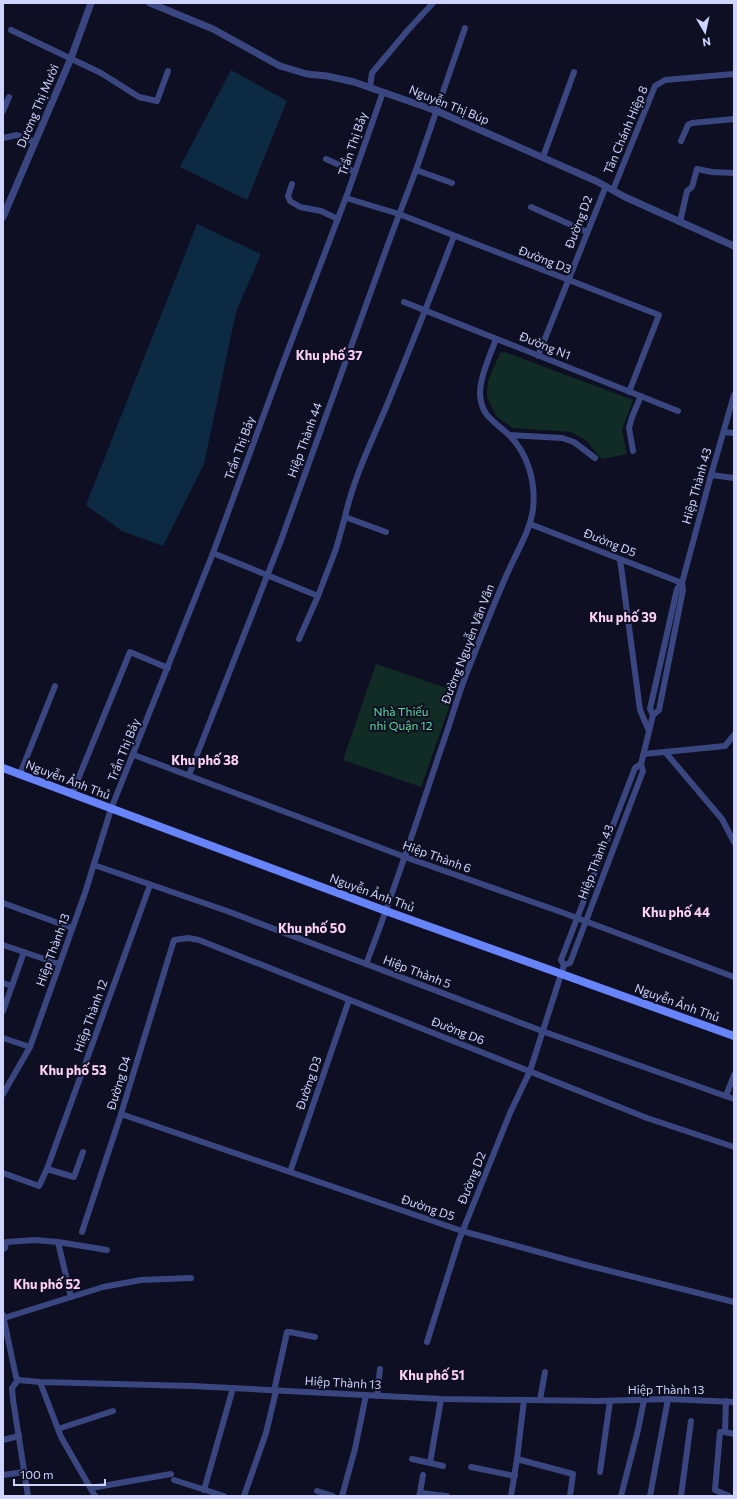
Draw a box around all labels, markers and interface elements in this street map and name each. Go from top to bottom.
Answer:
north arrow [685,12,725,52]
text: N [702,35,712,49]
street label: Dương Thị Mười [13,62,61,149]
street label: Nguyễn Thị Búp [407,82,492,127]
street label: Tân Chánh Hiệp 8 [600,83,650,176]
street label: Trần Thị Bảy [335,110,370,178]
street label: Đường D2 [561,193,595,251]
street label: Đường D3 [516,242,574,276]
street label: Đường N1 [517,328,573,362]
district label: Khu phố 37 [296,347,362,363]
street label: Hiệp Thành 44 [284,400,324,479]
street label: Trần Thị Bảy [221,414,257,481]
street label: Hiệp Thành 43 [678,446,714,525]
street label: Đường D5 [581,525,639,559]
street label: Đường Nguyễn Văn Vân [437,582,496,706]
district label: Khu phố 39 [589,609,657,625]
park label: Nhà Thiếu nhi Quận 12 [370,704,433,732]
street label: Trần Thị Bảy [104,716,142,783]
district label: Khu phố 38 [171,752,239,768]
street label: Nguyễn Ảnh Thủ [24,757,113,802]
street label: Hiệp Thành 43 [574,822,616,901]
street label: Hiệp Thành 6 [401,837,474,875]
street label: Nguyễn Ảnh Thủ [328,870,417,914]
district label: Khu phố 44 [642,904,710,920]
street label: Hiệp Thành 13 [32,911,72,988]
district label: Khu phố 50 [278,920,346,936]
street label: Hiệp Thành 5 [381,952,453,990]
street label: Hiệp Thành 12 [70,977,110,1054]
street label: Nguyễn Ảnh Thủ [633,980,722,1024]
street label: Đường D6 [429,1013,487,1047]
street label: Đường D4 [103,1054,133,1112]
street label: Đường D3 [292,1054,324,1112]
district label: Khu phố 53 [39,1062,107,1078]
street label: Đường D2 [454,1149,488,1207]
street label: Đường D5 [399,1191,457,1223]
district label: Khu phố 52 [14,1276,80,1292]
district label: Khu phố 51 [399,1367,465,1383]
street label: Hiệp Thành 13 [304,1373,382,1391]
street label: Hiệp Thành 13 [628,1382,704,1396]
scale bar [14,1461,105,1487]
text: 100 m [20,1467,54,1481]

